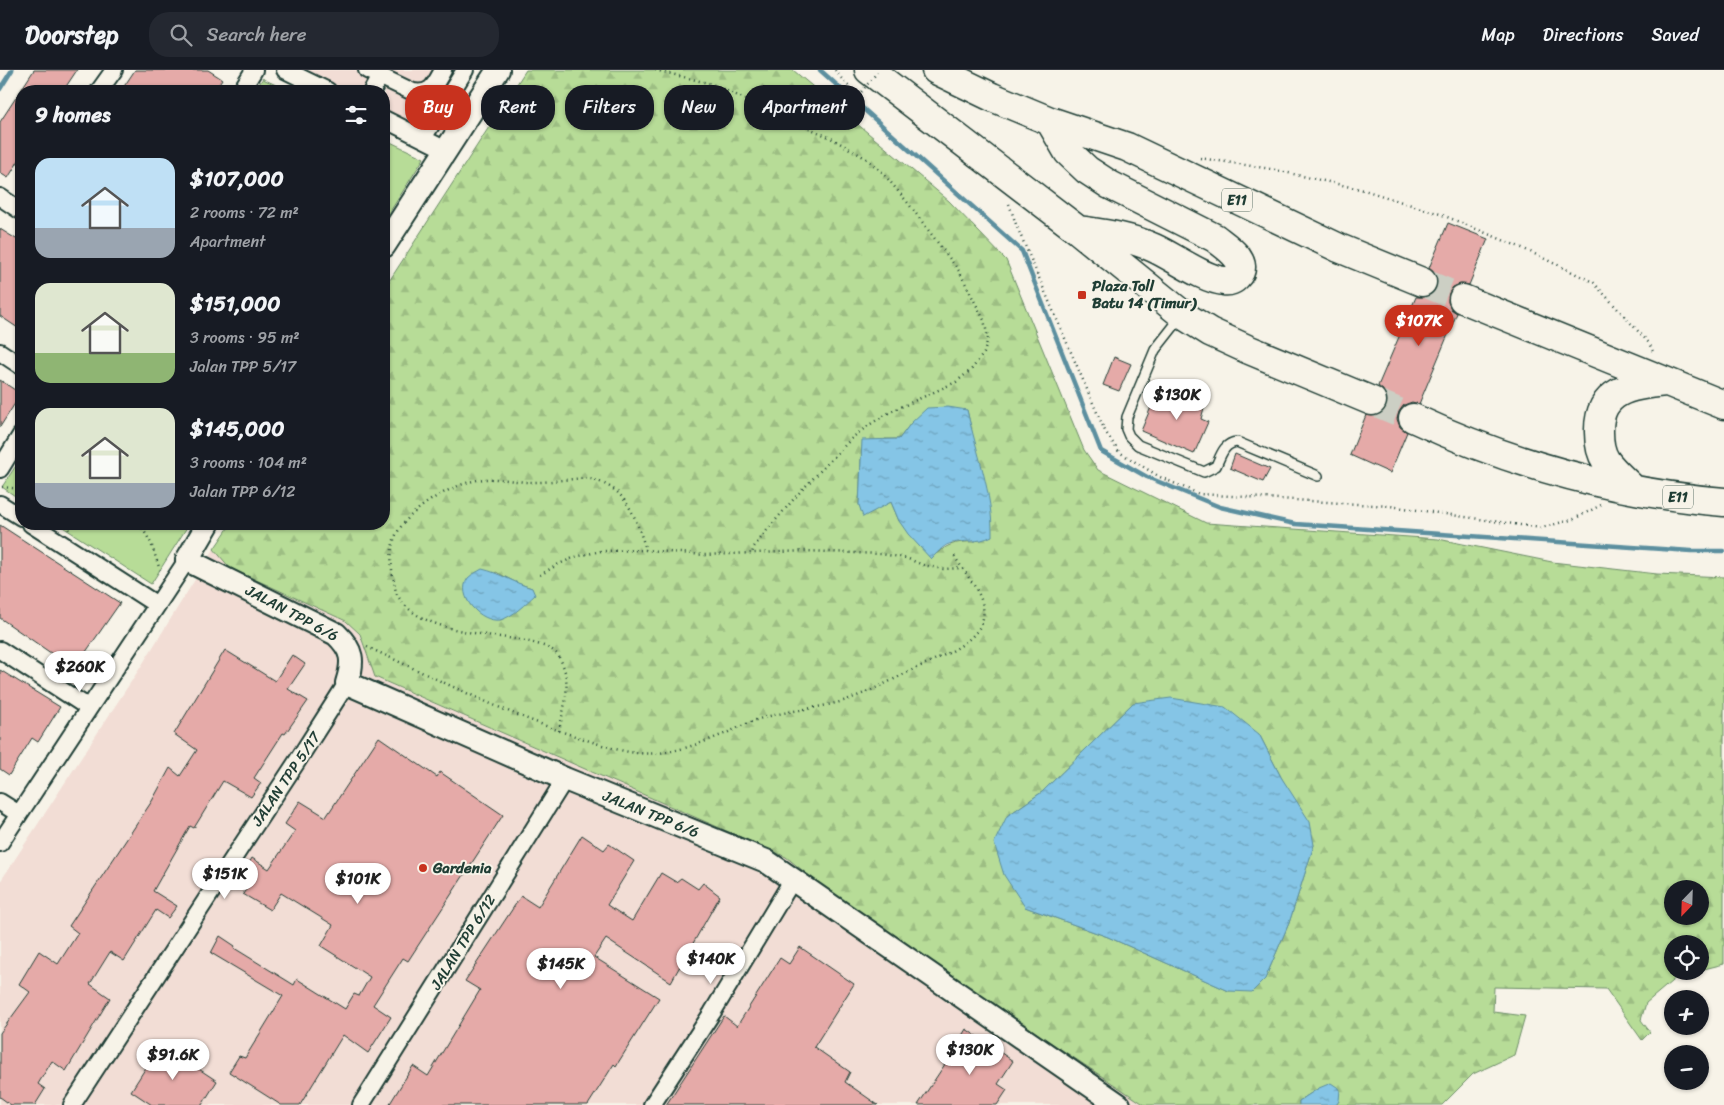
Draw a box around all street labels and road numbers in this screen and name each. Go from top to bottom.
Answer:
road number: E11 [1222,188,1252,212]
road number: E11 [1663,486,1693,508]
street label: JALAN TPP 6/6 [240,577,343,648]
street label: JALAN TPP 5/17 [244,725,328,832]
street label: JALAN TPP 6/6 [598,782,703,845]
street label: JALAN TPP 6/12 [423,889,503,996]

